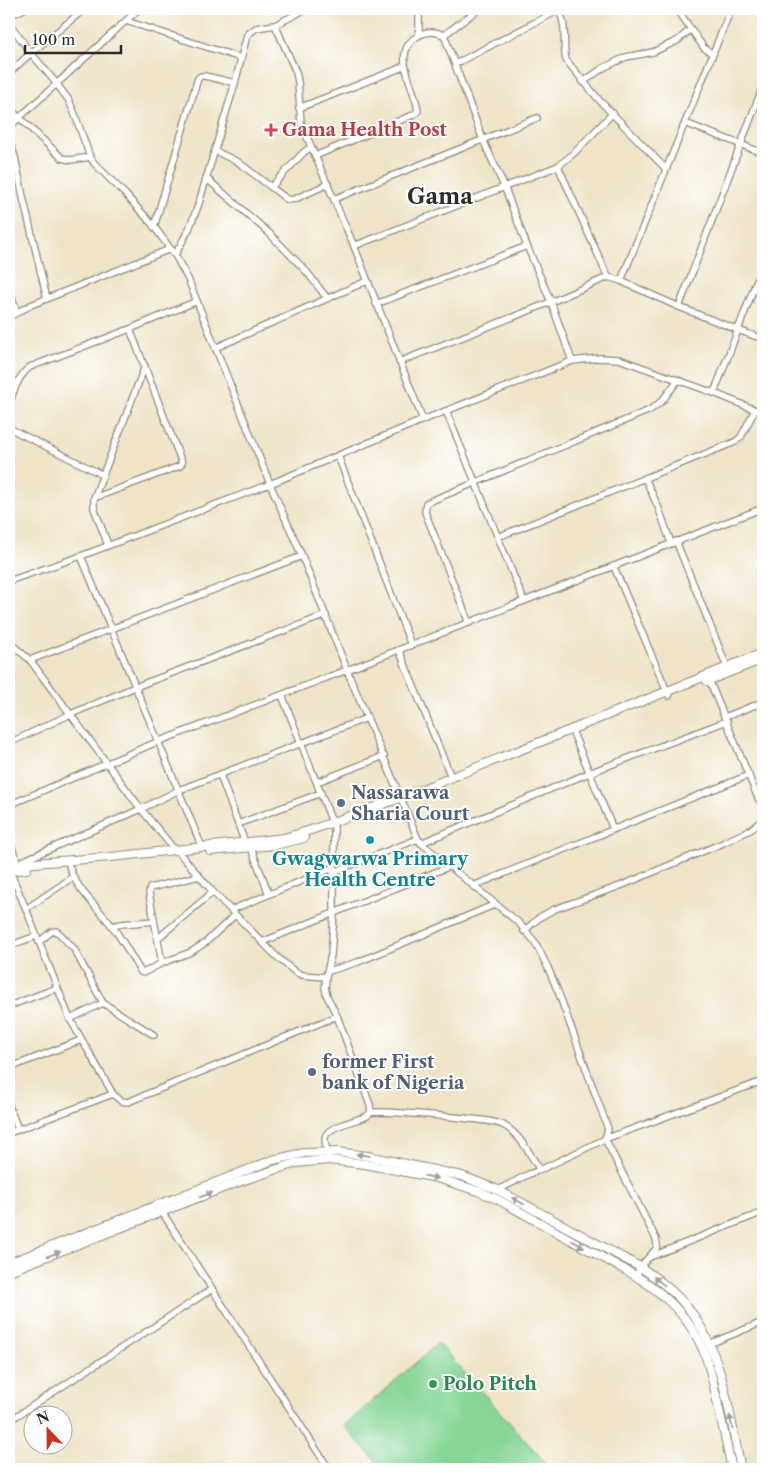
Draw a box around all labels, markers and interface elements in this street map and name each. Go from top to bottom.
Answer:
scale bar [25,22,121,54]
text: 100 m [32,30,75,49]
place label: Gama Health Post [282,119,448,141]
marker: Gama Health Post [264,123,278,137]
district label: Gama [407,183,473,210]
place label: Nassarawa Sharia Court [351,782,470,825]
marker: Nassarawa Sharia Court [335,797,347,809]
marker: Gwagwarwa Primary Health Centre [364,834,376,846]
place label: Gwagwarwa Primary Health Centre [272,848,469,891]
place label: former First bank of Nigeria [321,1051,465,1094]
marker: former First bank of Nigeria [306,1066,318,1078]
one-way arrow [354,1151,370,1159]
one-way arrow [423,1173,438,1181]
one-way arrow [199,1191,214,1199]
one-way arrow [511,1196,524,1205]
one-way arrow [571,1240,585,1248]
one-way arrow [47,1250,62,1258]
one-way arrow [653,1275,666,1286]
place label: Polo Pitch [443,1373,538,1395]
marker: Polo Pitch [427,1378,439,1390]
north arrow [22,1406,72,1456]
text: N [34,1407,52,1429]
one-way arrow [726,1413,734,1429]

